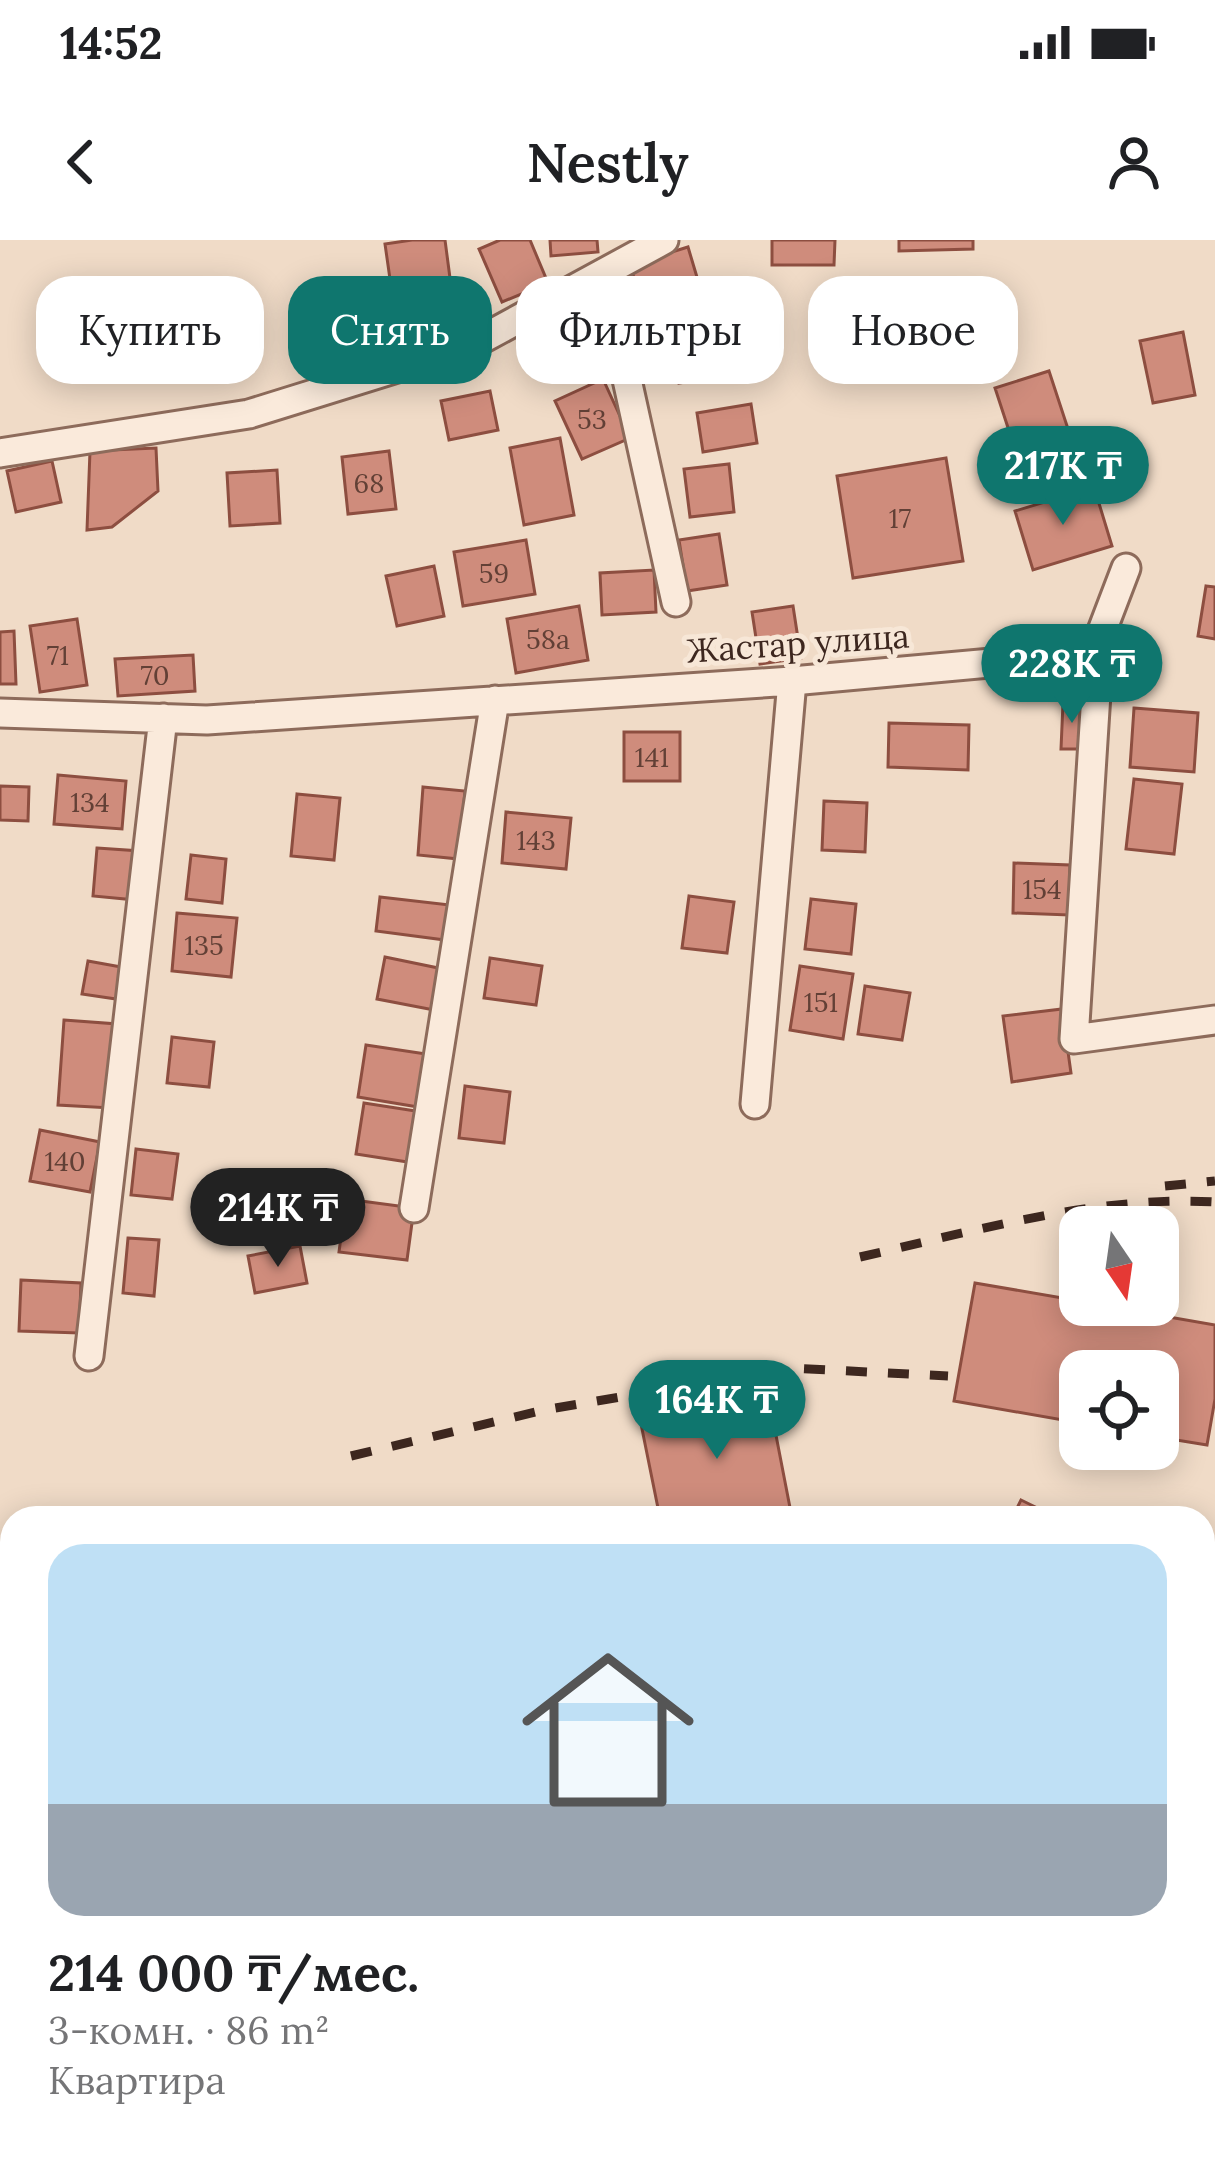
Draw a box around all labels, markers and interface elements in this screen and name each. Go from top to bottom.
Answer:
text: 14:52 [60,14,162,71]
text: Nestly [526,128,689,197]
icon: back [48,129,114,195]
icon: person [1101,129,1167,195]
chip: Купить [36,276,264,384]
chip: Снять [288,276,492,384]
chip: Фильтры [516,276,784,384]
chip: Новое [808,276,1018,384]
house number: 53 [577,402,607,436]
pin: 217K ₸ [965,426,1161,528]
text: 217K ₸ [1004,440,1122,490]
house number: 68 [354,466,384,500]
house number: 17 [889,501,911,535]
house number: 59 [479,556,509,590]
street label: Жастар улица [685,614,911,672]
house number: 58а [526,622,570,656]
pin: 228K ₸ [974,624,1170,726]
house number: 71 [47,638,69,672]
text: 228K ₸ [1008,638,1136,688]
house number: 70 [140,658,170,692]
house number: 141 [635,740,669,774]
house number: 134 [70,785,110,819]
house number: 143 [516,823,556,857]
house number: 154 [1022,872,1062,906]
house number: 135 [184,928,224,962]
house number: 151 [804,985,838,1019]
house number: 140 [44,1144,86,1178]
pin: 214K ₸ [180,1168,376,1270]
text: 214K ₸ [217,1182,339,1232]
north arrow [1059,1206,1179,1326]
map controls [1059,1206,1179,1470]
button: locate [1059,1350,1179,1470]
pin: 164K ₸ [619,1360,815,1462]
text: 164K ₸ [656,1374,778,1424]
icon: home [500,1622,716,1838]
text: 214 000 ₸/мес. [48,1940,419,2005]
text: 3-комн. · 86 m² [48,2005,330,2055]
text: Квартира [48,2055,226,2105]

